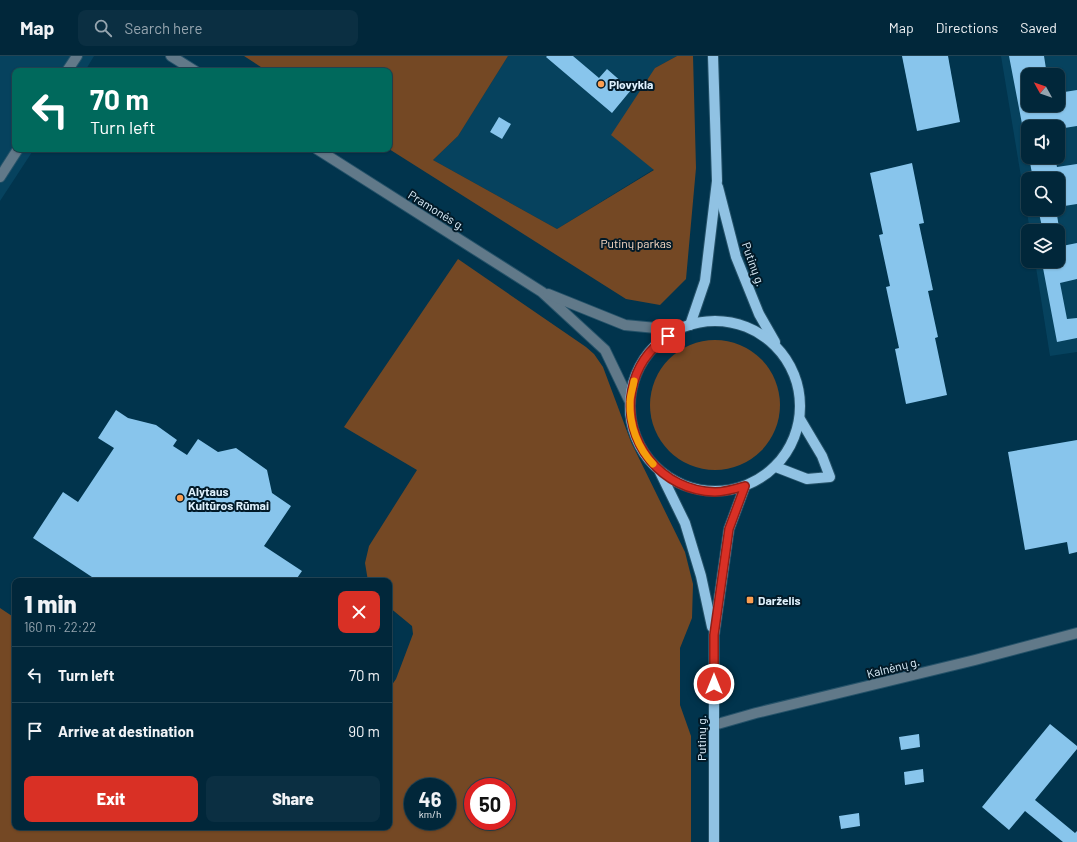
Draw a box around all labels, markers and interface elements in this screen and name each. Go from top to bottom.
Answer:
search box [78,10,358,46]
text: Map [20,16,54,39]
icon: search [92,17,114,39]
text: Search here [124,19,202,37]
text: Map [889,19,914,36]
text: Directions [936,19,998,36]
text: Saved [1020,19,1057,36]
north arrow [1021,68,1065,112]
map controls [1021,68,1065,268]
place label: Plovykla [609,77,653,91]
marker: Plovykla [596,79,606,89]
text: 70 m [90,82,149,116]
icon: left [24,84,76,136]
text: Turn left [90,116,156,138]
button: sound [1021,120,1065,164]
button: search [1021,172,1065,216]
street label: Pramonės g. [406,187,468,233]
button: layers [1021,224,1065,268]
park label: Putinų parkas [600,236,672,250]
street label: Putinų g. [740,240,768,288]
pin [651,319,685,353]
icon: arrive [657,325,679,347]
place label: Alytaus Kultūros Rūmai [188,484,269,512]
marker: Alytaus Kultūros Rūmai [175,493,185,503]
text: 1 min [24,589,77,618]
button: close [338,591,380,633]
place label: Darželis [758,593,800,607]
marker: Darželis [745,595,755,605]
text: 160 m · 22:22 [24,619,96,635]
street label: Kalnėnų g. [865,654,921,680]
position arrow [693,663,735,705]
icon: left [24,664,46,686]
text: Turn left [58,666,114,684]
text: 70 m [349,666,380,684]
street label: Putinų g. [694,715,708,761]
icon: arrive [24,720,46,742]
text: Arrive at destination [58,722,194,740]
text: 90 m [348,722,380,740]
button: Exit [24,776,198,822]
button: Share [206,776,380,822]
speed limit sign: 50 [464,778,516,830]
text: 46 [419,787,441,811]
text: km/h [419,808,441,820]

